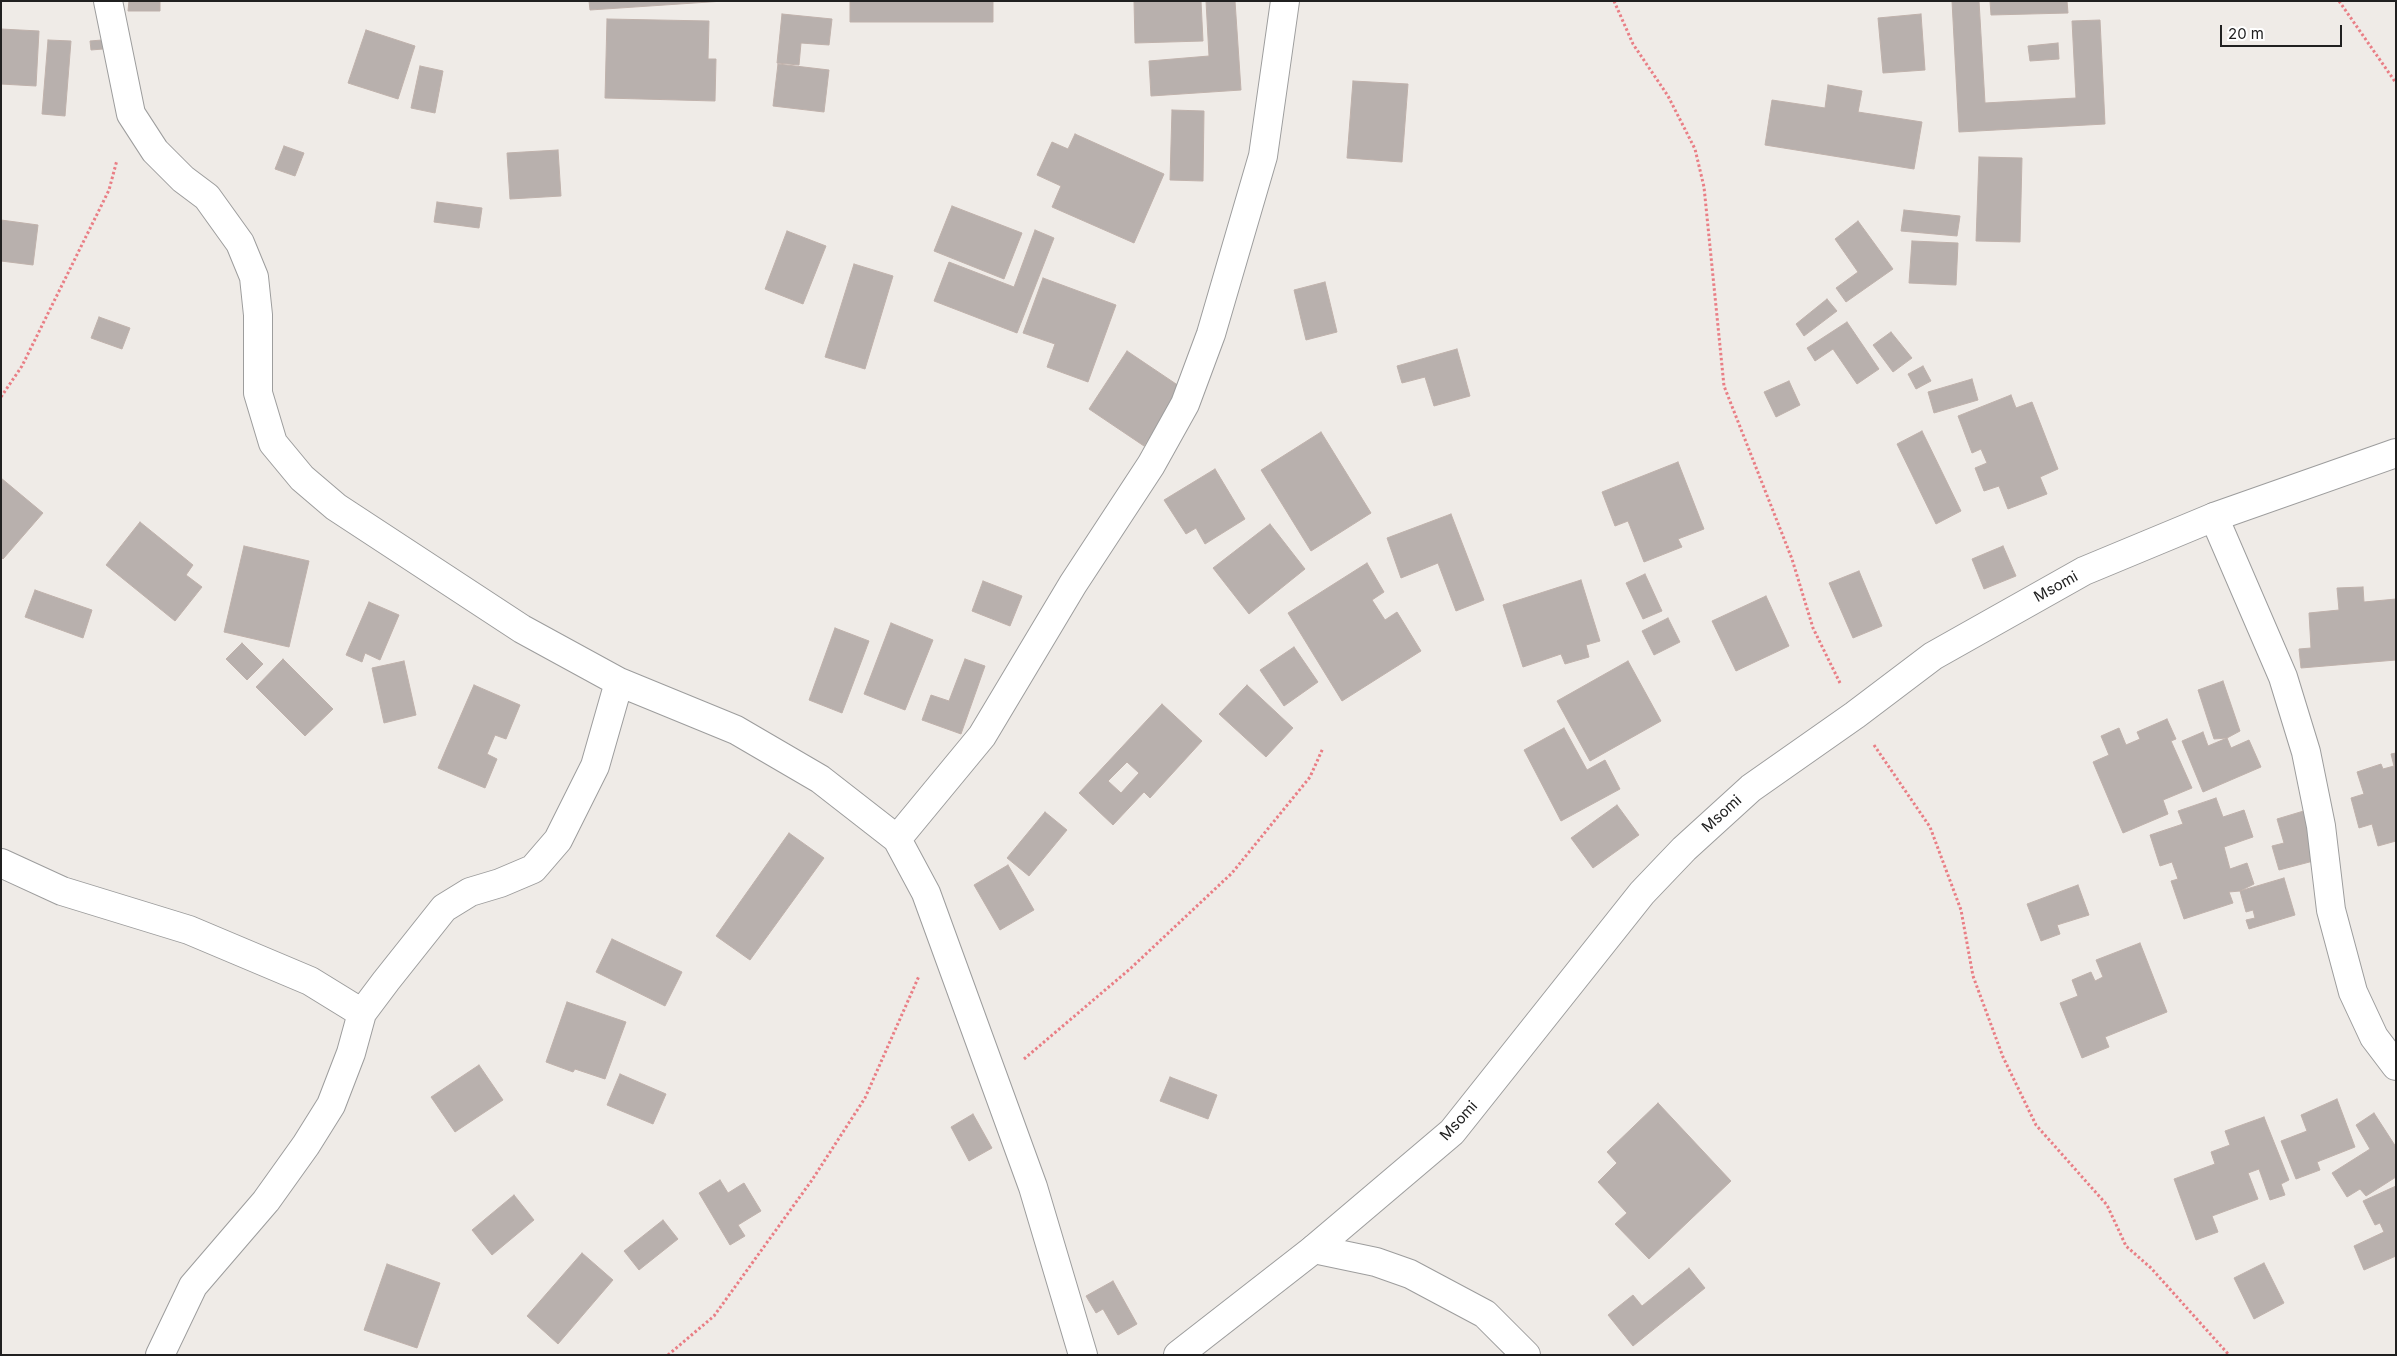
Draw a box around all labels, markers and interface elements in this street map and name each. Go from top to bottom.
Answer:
scale bar [2222,15,2344,47]
text: 20 m [2228,24,2264,43]
street label: Msomi [2031,568,2081,606]
street label: Msomi [1698,792,1746,836]
street label: Msomi [1437,1097,1481,1145]

